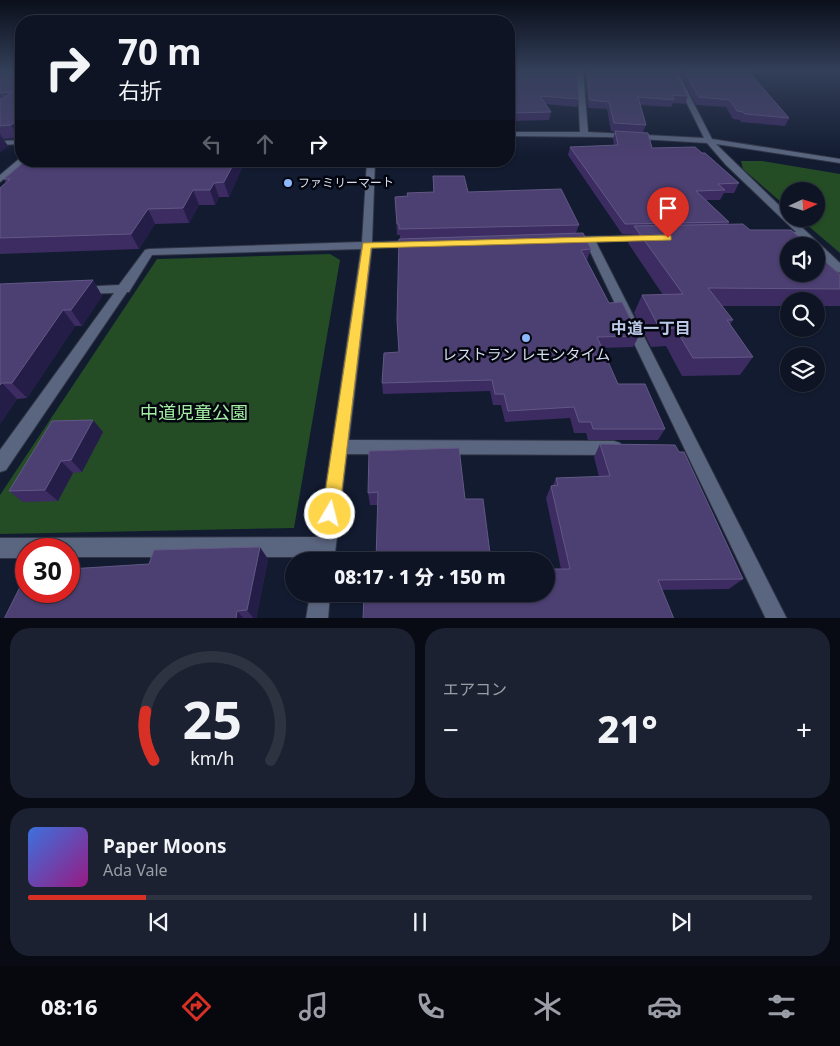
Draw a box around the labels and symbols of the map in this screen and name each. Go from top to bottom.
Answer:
place label: ファミリーマート [298,174,394,191]
marker: ファミリーマート [282,177,294,189]
north arrow [780,182,825,228]
pin [647,187,689,238]
district label: 中道一丁目 [611,317,691,339]
marker: レストラン レモンタイム [520,332,532,344]
place label: レストラン レモンタイム [442,344,610,364]
park label: 中道児童公園 [140,400,248,424]
position arrow [303,487,355,539]
speed limit sign: 30 [15,538,80,603]

